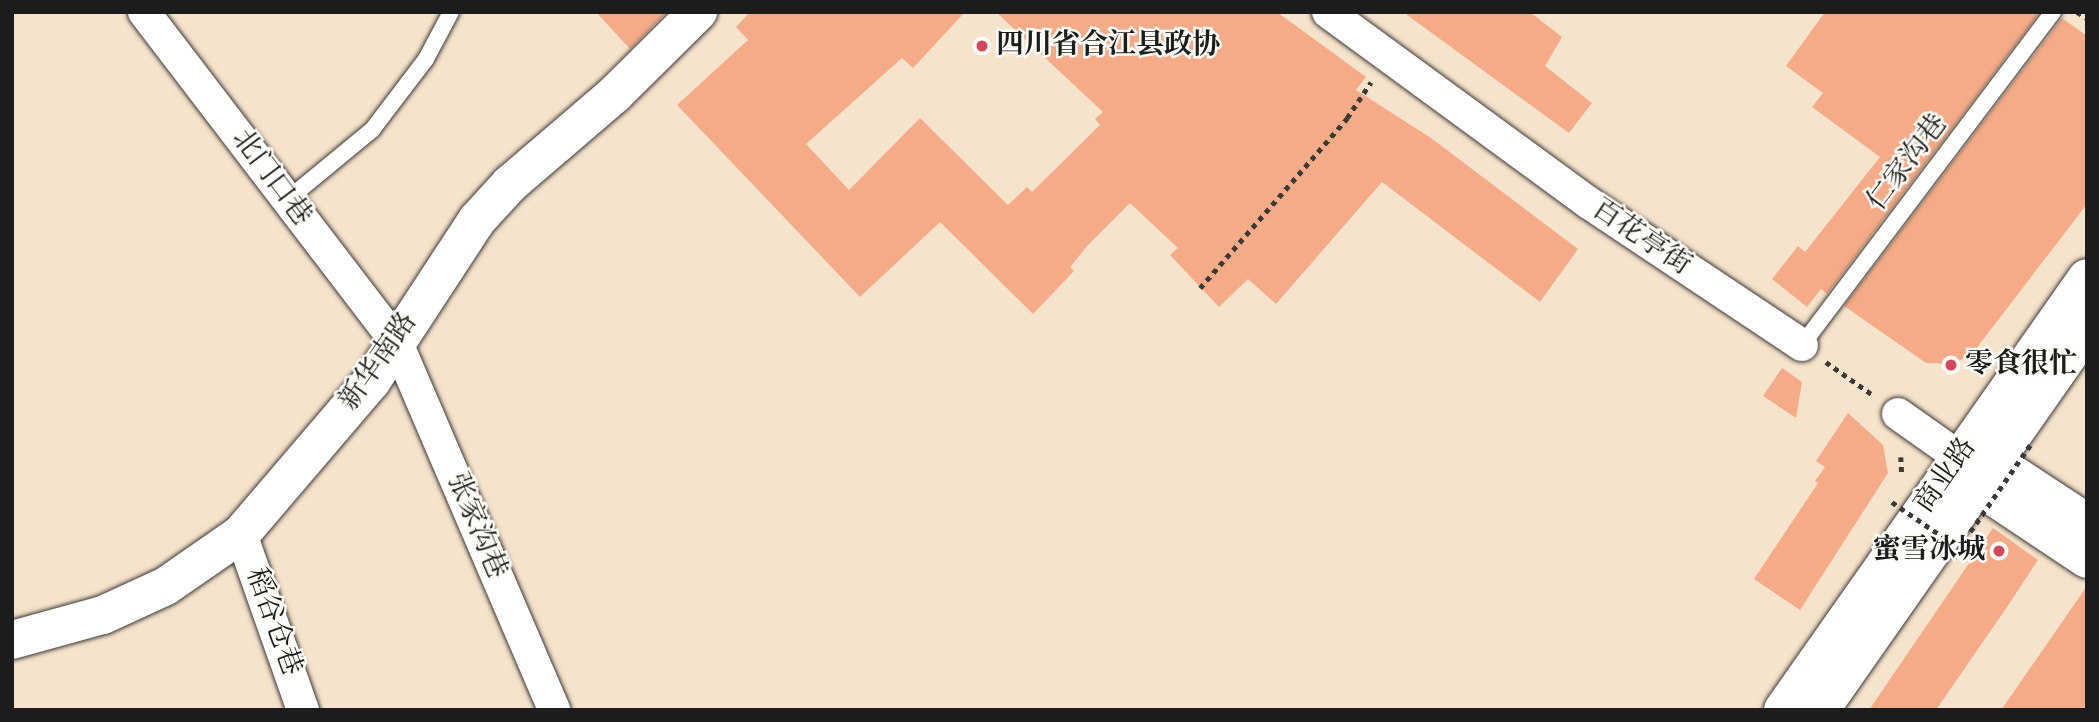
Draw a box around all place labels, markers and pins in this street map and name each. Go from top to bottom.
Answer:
place label: 四川省合江县政协 [996,29,1220,63]
marker: 四川省合江县政协 [974,38,990,54]
place label: 零食很忙 [1965,348,2077,382]
marker: 零食很忙 [1943,357,1959,373]
place label: 蜜雪冰城 [1873,534,1985,568]
marker: 蜜雪冰城 [1991,543,2007,559]

